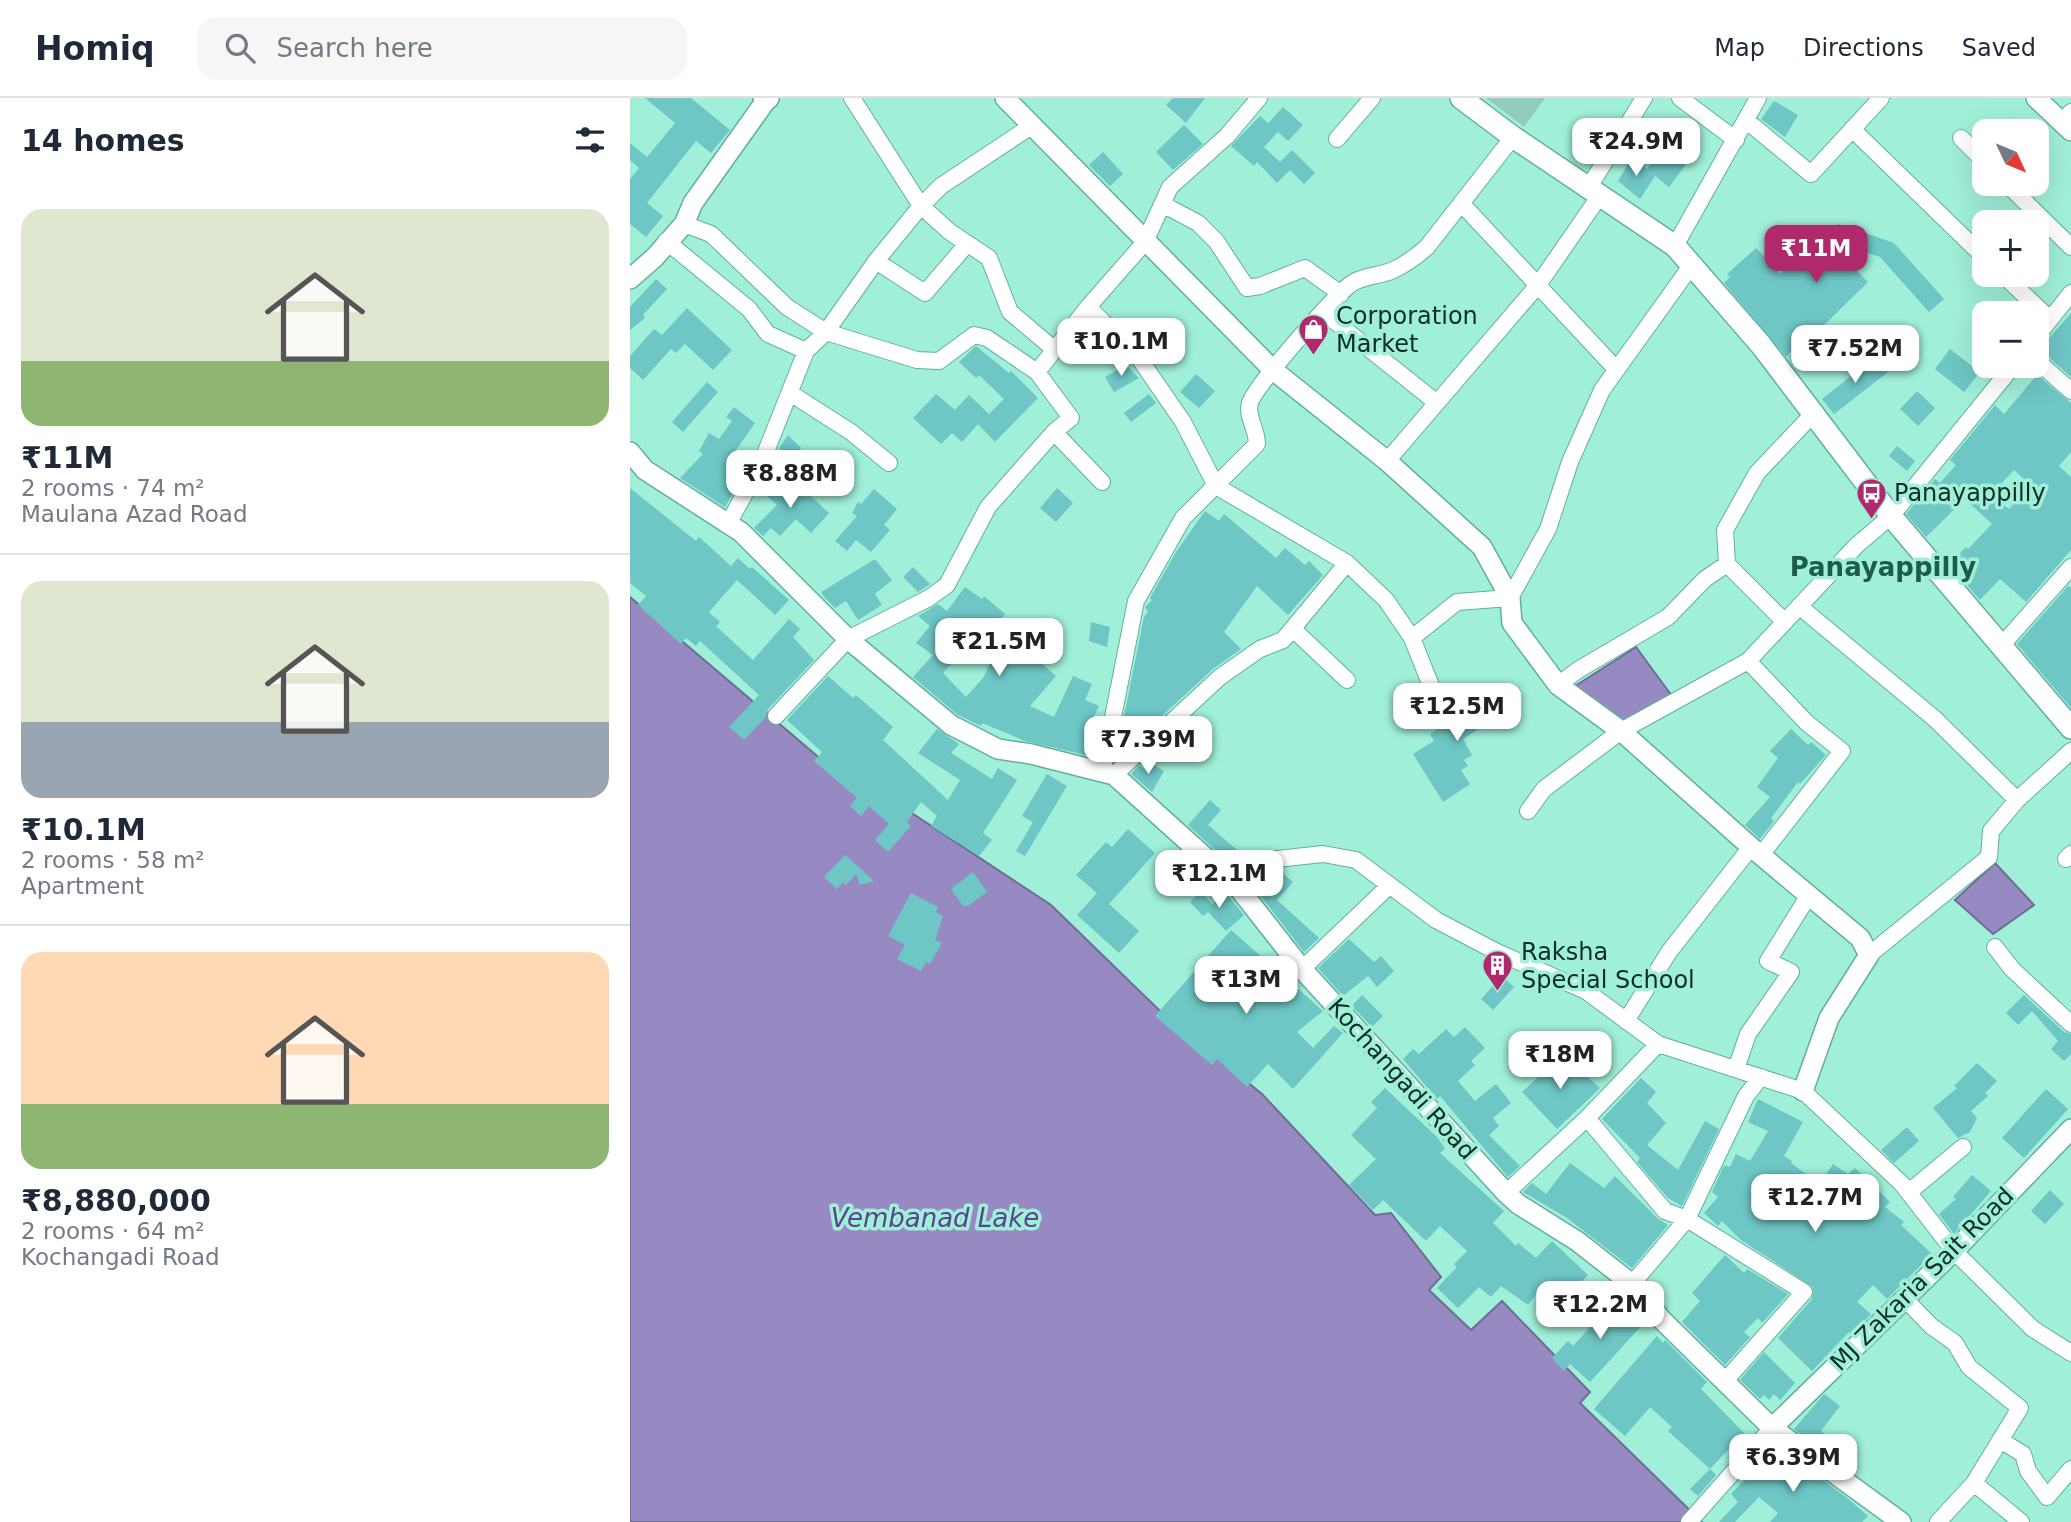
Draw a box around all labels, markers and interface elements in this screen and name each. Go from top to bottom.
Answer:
search box [197,17,687,80]
text: Homiq [35,29,155,68]
icon: search [221,29,259,67]
text: Search here [277,33,433,63]
text: Map [1714,34,1765,62]
text: Directions [1803,34,1924,62]
text: Saved [1962,34,2036,62]
pin: ₹24.9M [1579,118,1693,178]
north arrow [1972,119,2049,196]
map controls [1972,119,2049,378]
icon: filters [571,121,609,159]
text: 14 homes [21,123,185,158]
text: ₹24.9M [1588,128,1684,154]
button: + [1972,210,2049,287]
pin: ₹11M [1775,226,1857,285]
text: ₹11M [1781,235,1851,261]
icon: home [252,254,378,380]
button: − [1972,301,2049,378]
place label: Corporation Market [1336,302,1478,358]
shop icon: Corporation Market [1296,313,1330,357]
pin: ₹10.1M [1064,318,1178,378]
pin: ₹7.52M [1798,326,1912,385]
text: ₹10.1M [1073,328,1169,354]
text: ₹7.52M [1807,335,1903,361]
text: ₹11M [21,440,113,475]
pin: ₹8.88M [733,450,847,510]
text: ₹8.88M [742,460,838,486]
text: 2 rooms · 74 m² [21,475,205,501]
bus stop icon: Panayappilly [1854,476,1888,520]
place label: Panayappilly [1894,479,2046,507]
text: Maulana Azad Road [21,501,248,527]
district label: Panayappilly [1790,552,1976,582]
pin: ₹21.5M [942,618,1056,678]
icon: home [252,626,378,752]
text: ₹21.5M [951,628,1047,654]
pin: ₹12.5M [1400,684,1514,743]
text: ₹12.5M [1409,693,1505,719]
pin: ₹7.39M [1091,716,1205,776]
text: ₹7.39M [1100,726,1196,752]
text: ₹10.1M [21,812,146,847]
text: 2 rooms · 58 m² [21,847,205,873]
pin: ₹12.1M [1162,850,1276,910]
text: ₹12.1M [1171,860,1267,886]
text: Apartment [21,873,144,899]
place label: Raksha Special School [1521,938,1695,994]
building icon: Raksha Special School [1481,949,1515,993]
pin: ₹13M [1205,956,1287,1016]
text: ₹13M [1211,966,1281,992]
street label: Kochangadi Road [1322,993,1482,1165]
icon: home [252,997,378,1123]
pin: ₹18M [1519,1032,1601,1091]
text: ₹18M [1525,1041,1595,1067]
pin: ₹12.7M [1758,1174,1872,1234]
street label: MJ Zakaria Sait Road [1825,1182,2019,1376]
text: ₹8,880,000 [21,1183,211,1218]
text: ₹12.7M [1767,1184,1863,1210]
water label: Vembanad Lake [831,1203,1039,1233]
text: 2 rooms · 64 m² [21,1218,205,1244]
text: Kochangadi Road [21,1244,220,1270]
pin: ₹12.2M [1543,1282,1657,1341]
text: ₹12.2M [1552,1291,1648,1317]
pin: ₹6.39M [1736,1434,1850,1494]
text: ₹6.39M [1745,1444,1841,1470]

